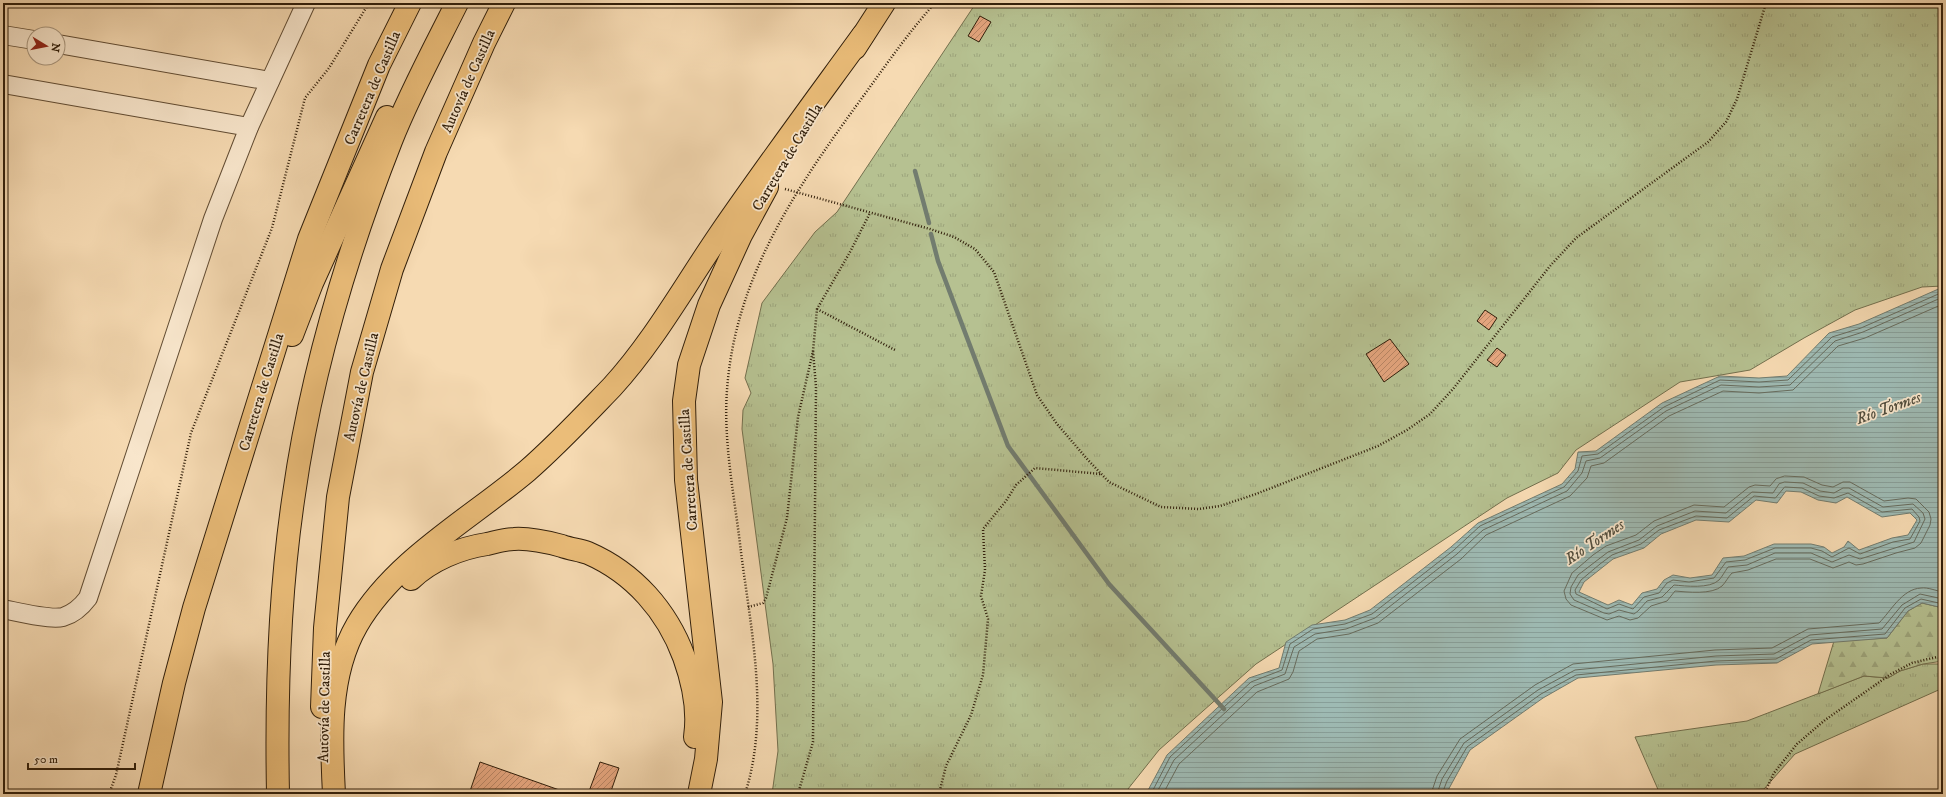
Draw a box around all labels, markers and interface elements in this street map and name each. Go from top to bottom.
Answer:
north arrow [26,26,66,66]
street label: Autovía de Castilla [437,26,500,136]
street label: Carretera de Castilla [340,28,405,148]
text: N [47,42,63,53]
street label: Carretera de Castilla [748,99,827,215]
street label: Carretera de Castilla [235,330,289,453]
street label: Autovía de Castilla [340,330,383,443]
water label: Río Tormes [1852,387,1925,429]
street label: Carretera de Castilla [675,408,702,532]
water label: Río Tormes [1560,514,1629,570]
street label: Autovía de Castilla [314,651,335,763]
scale bar [28,745,135,771]
text: 50 m [34,752,58,767]

